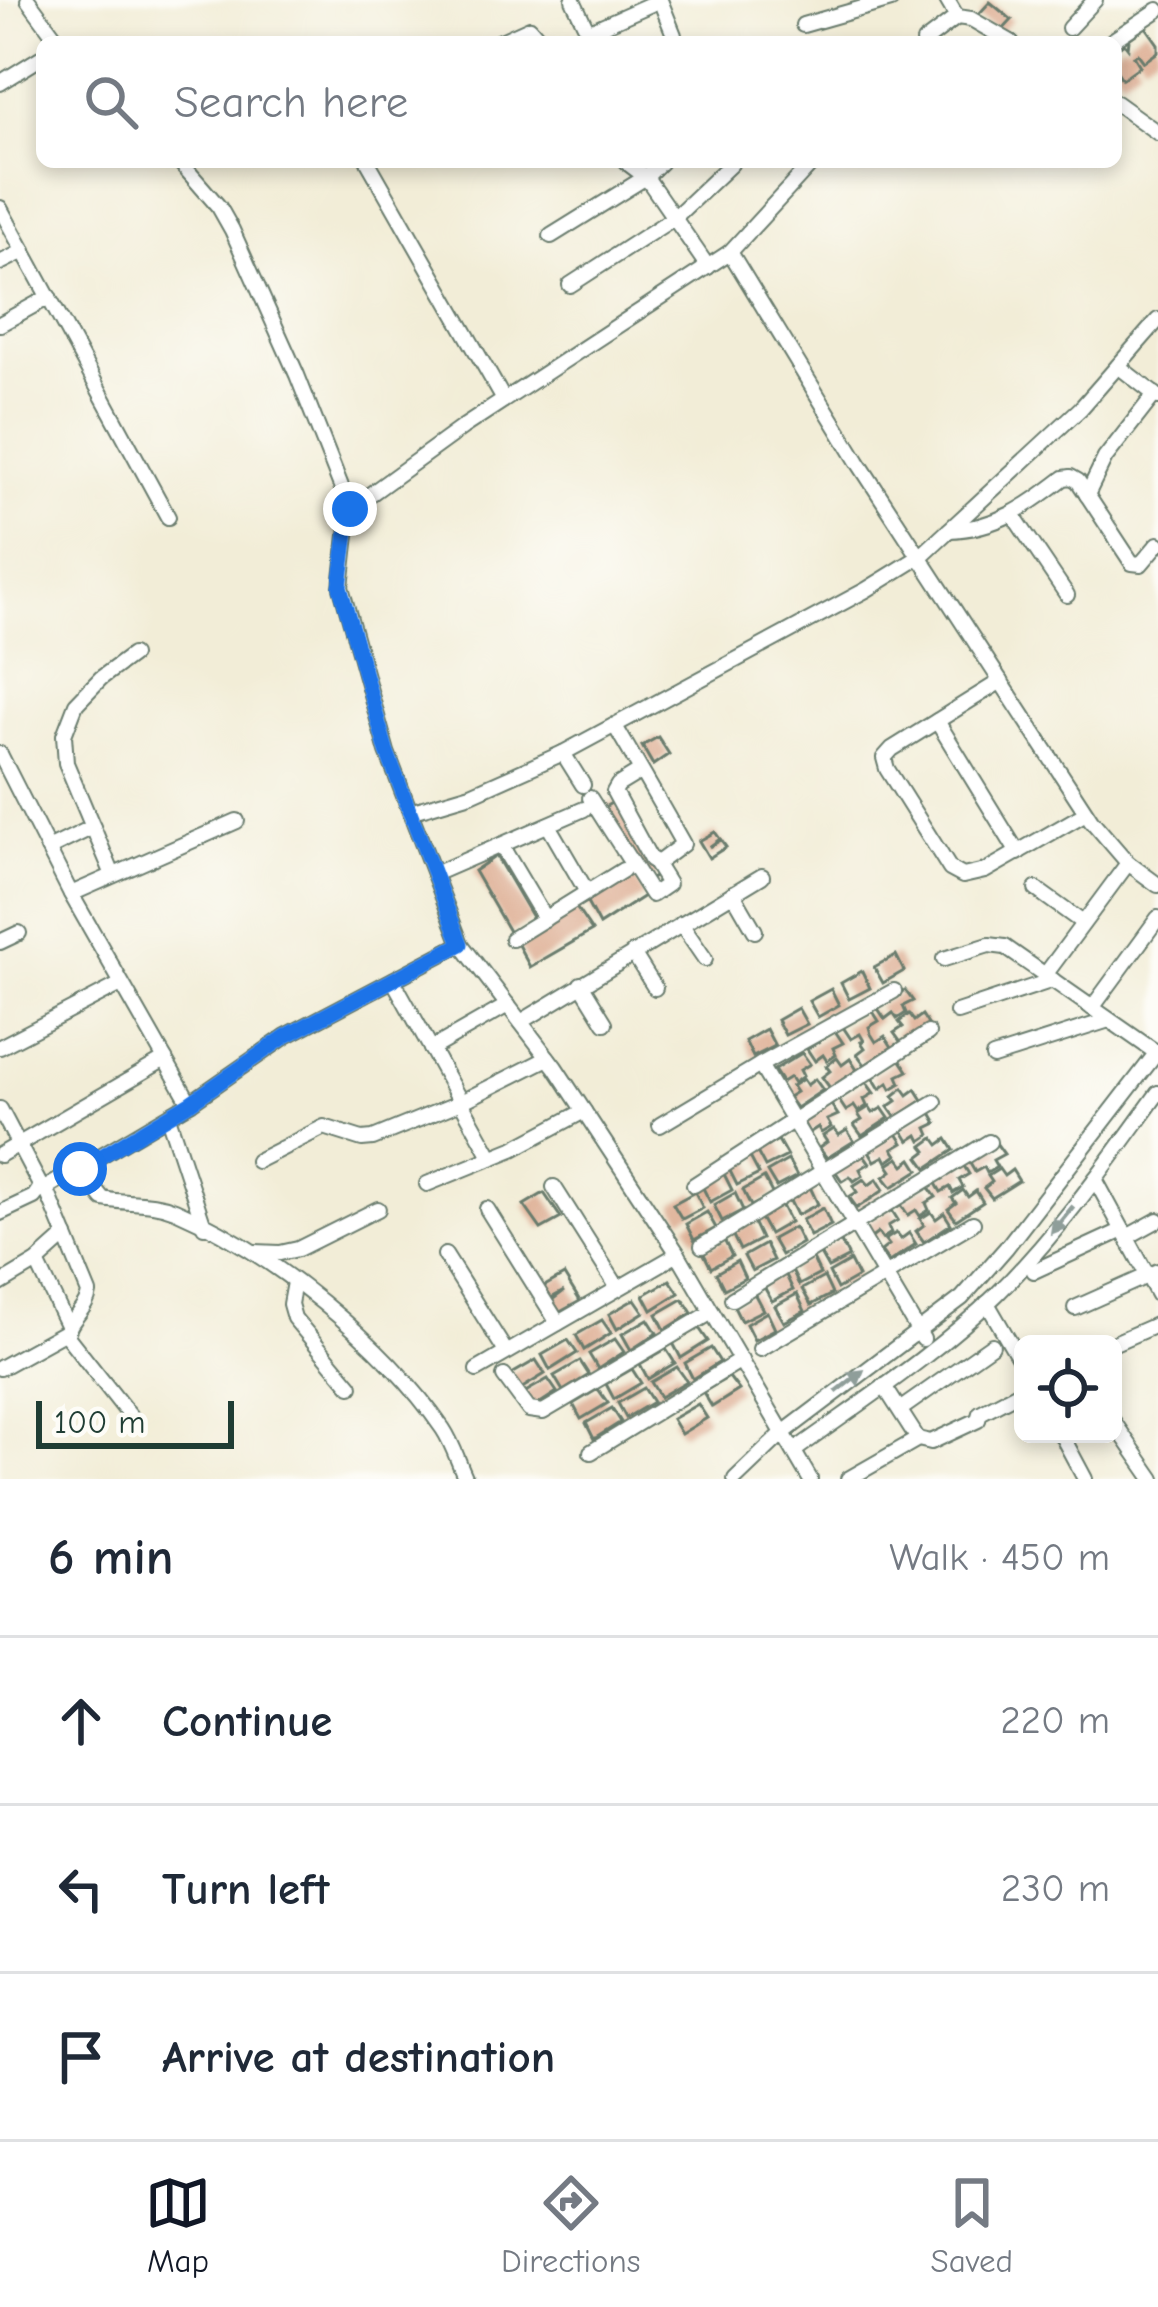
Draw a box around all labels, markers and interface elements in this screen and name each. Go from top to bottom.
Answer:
search box [36,36,1122,168]
icon: search [78,69,144,135]
text: Search here [174,76,408,128]
route end [323,482,377,536]
route start [53,1142,107,1196]
one-way arrow [1049,1205,1075,1235]
map controls [1014,1335,1122,1443]
button: locate [1014,1335,1122,1443]
one-way arrow [835,1370,866,1394]
scale bar [36,1395,234,1448]
text: 100 m [54,1403,146,1441]
text: 6 min [48,1528,174,1587]
text: Walk · 450 m [889,1535,1110,1580]
icon: ahead [48,1688,114,1754]
text: Continue [162,1695,332,1747]
text: 220 m [1000,1698,1110,1743]
icon: left [48,1856,114,1922]
text: Turn left [162,1863,329,1915]
text: 230 m [1001,1866,1110,1911]
icon: arrive [48,2024,114,2090]
text: Arrive at destination [162,2031,555,2083]
tab: Map [145,2170,211,2280]
tab: Directions [501,2170,641,2280]
tab: Saved [931,2170,1013,2280]

